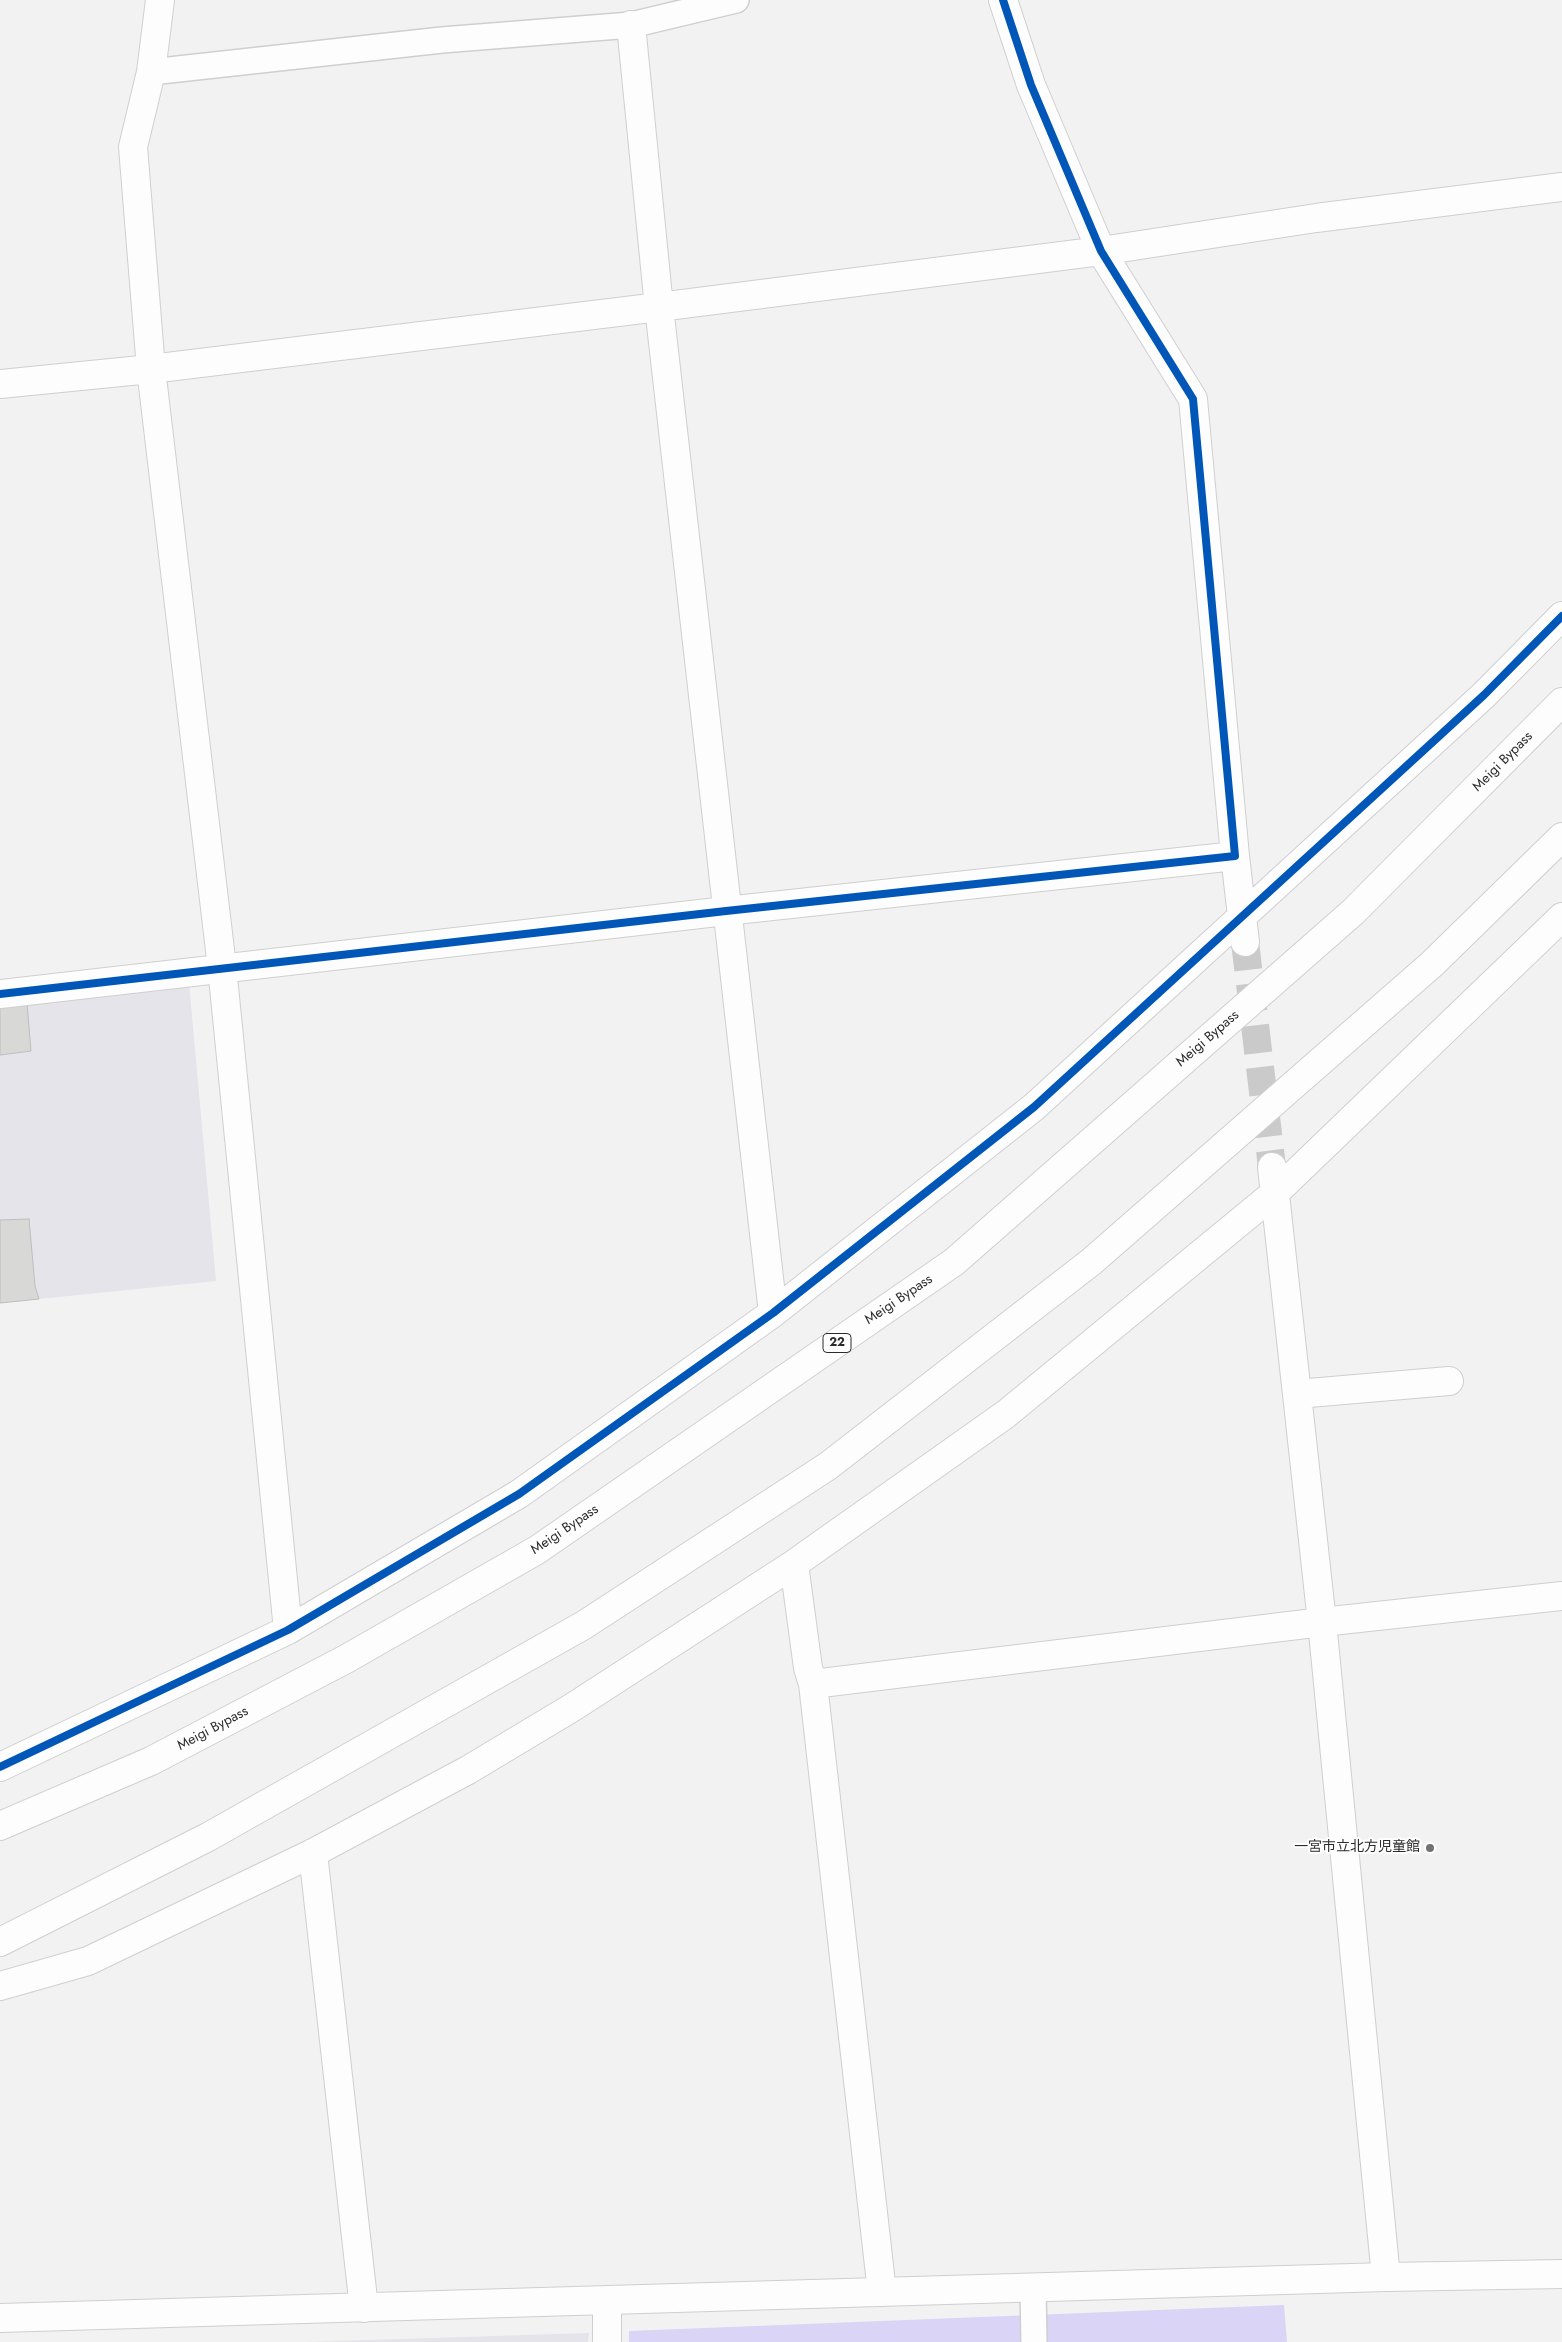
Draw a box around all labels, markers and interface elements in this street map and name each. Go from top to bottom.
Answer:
street label: Meigi Bypass [1469,728,1537,796]
street label: Meigi Bypass [1173,1007,1243,1071]
street label: Meigi Bypass [862,1271,936,1329]
road number: 22 [823,1334,851,1352]
street label: Meigi Bypass [528,1501,602,1559]
street label: Meigi Bypass [175,1703,251,1755]
place label: 一宮市立北方児童館 [1294,1840,1420,1856]
marker: 一宮市立北方児童館 [1424,1842,1436,1854]

